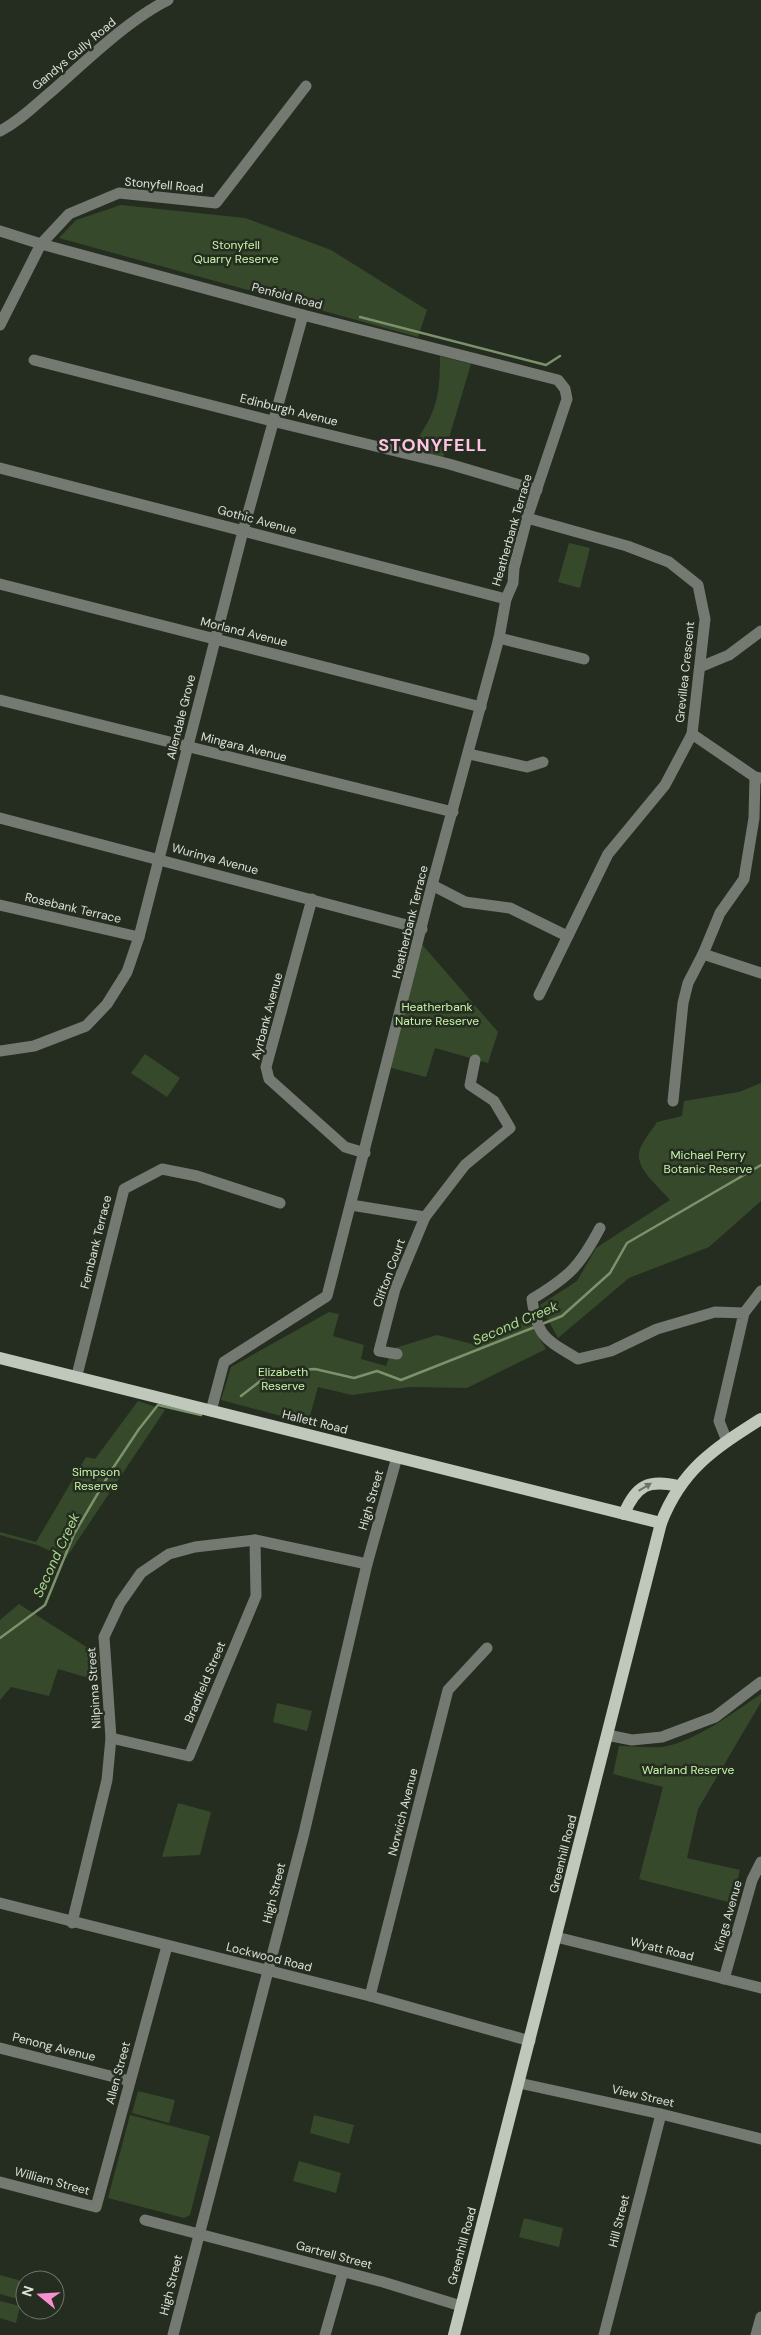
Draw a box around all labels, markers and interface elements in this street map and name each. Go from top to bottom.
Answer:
street label: Gandys Gully Road [29,14,119,94]
street label: Stonyfell Road [124,174,204,196]
park label: Stonyfell Quarry Reserve [193,237,279,267]
street label: Penfold Road [250,279,324,313]
street label: Edinburgh Avenue [238,390,340,430]
district label: STONYFELL [378,433,488,457]
street label: Heatherbank Terrace [488,472,536,588]
street label: Gothic Avenue [216,502,299,538]
street label: Morland Avenue [199,613,289,651]
street label: Grevillea Crescent [672,620,698,724]
street label: Allendale Grove [163,673,199,761]
street label: Mingara Avenue [199,729,289,765]
street label: Wurinya Avenue [170,840,260,878]
street label: Heatherbank Terrace [388,864,432,980]
street label: Rosebank Terrace [23,889,123,927]
street label: Ayrbank Avenue [248,971,286,1061]
park label: Heatherbank Nature Reserve [395,999,479,1029]
park label: Michael Perry Botanic Reserve [664,1147,753,1177]
street label: Fernbank Terrace [77,1193,115,1291]
street label: Clifton Court [369,1236,409,1309]
water label: Second Creek [469,1297,561,1349]
park label: Elizabeth Reserve [258,1364,308,1394]
street label: Hallett Road [280,1406,350,1438]
park label: Simpson Reserve [72,1464,120,1494]
street label: High Street [355,1468,387,1532]
one-way arrow [638,1483,652,1492]
water label: Second Creek [29,1509,84,1600]
street label: Bradfield Street [181,1639,229,1725]
street label: Nilpinna Street [83,1646,105,1729]
park label: Warland Reserve [642,1762,734,1778]
street label: Norwich Avenue [384,1766,422,1857]
street label: Greenhill Road [546,1813,580,1895]
street label: High Street [259,1861,289,1925]
street label: Kings Avenue [710,1878,746,1954]
street label: Wyatt Road [629,1933,695,1965]
street label: Lockwood Road [224,1939,314,1975]
street label: Penong Avenue [11,2029,97,2065]
street label: Allen Street [102,2040,134,2106]
street label: View Street [610,2081,676,2111]
street label: William Street [13,2163,92,2199]
street label: Hill Street [605,2193,633,2249]
street label: Greenhill Road [444,2205,480,2287]
street label: Gartrell Street [294,2237,374,2273]
street label: High Street [156,2253,186,2317]
north arrow [15,2270,65,2320]
text: N [17,2283,38,2299]

